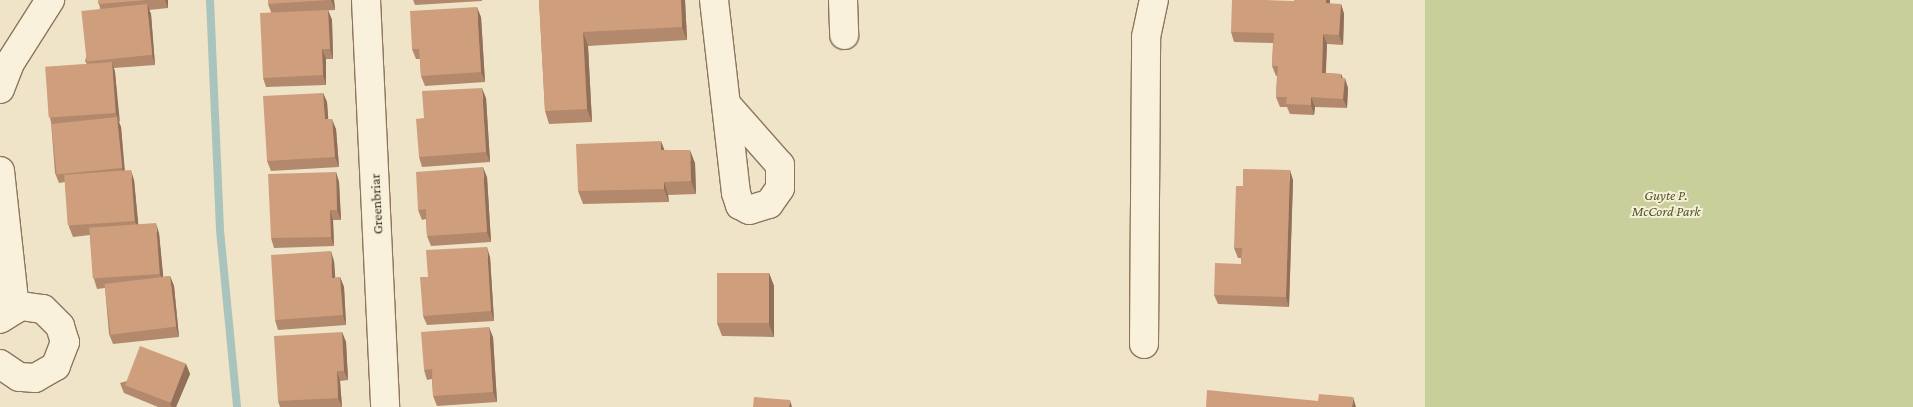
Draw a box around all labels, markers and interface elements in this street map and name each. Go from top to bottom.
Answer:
street label: Greenbriar [366,173,386,235]
park label: Guyte P. McCord Park [1632,187,1700,220]

